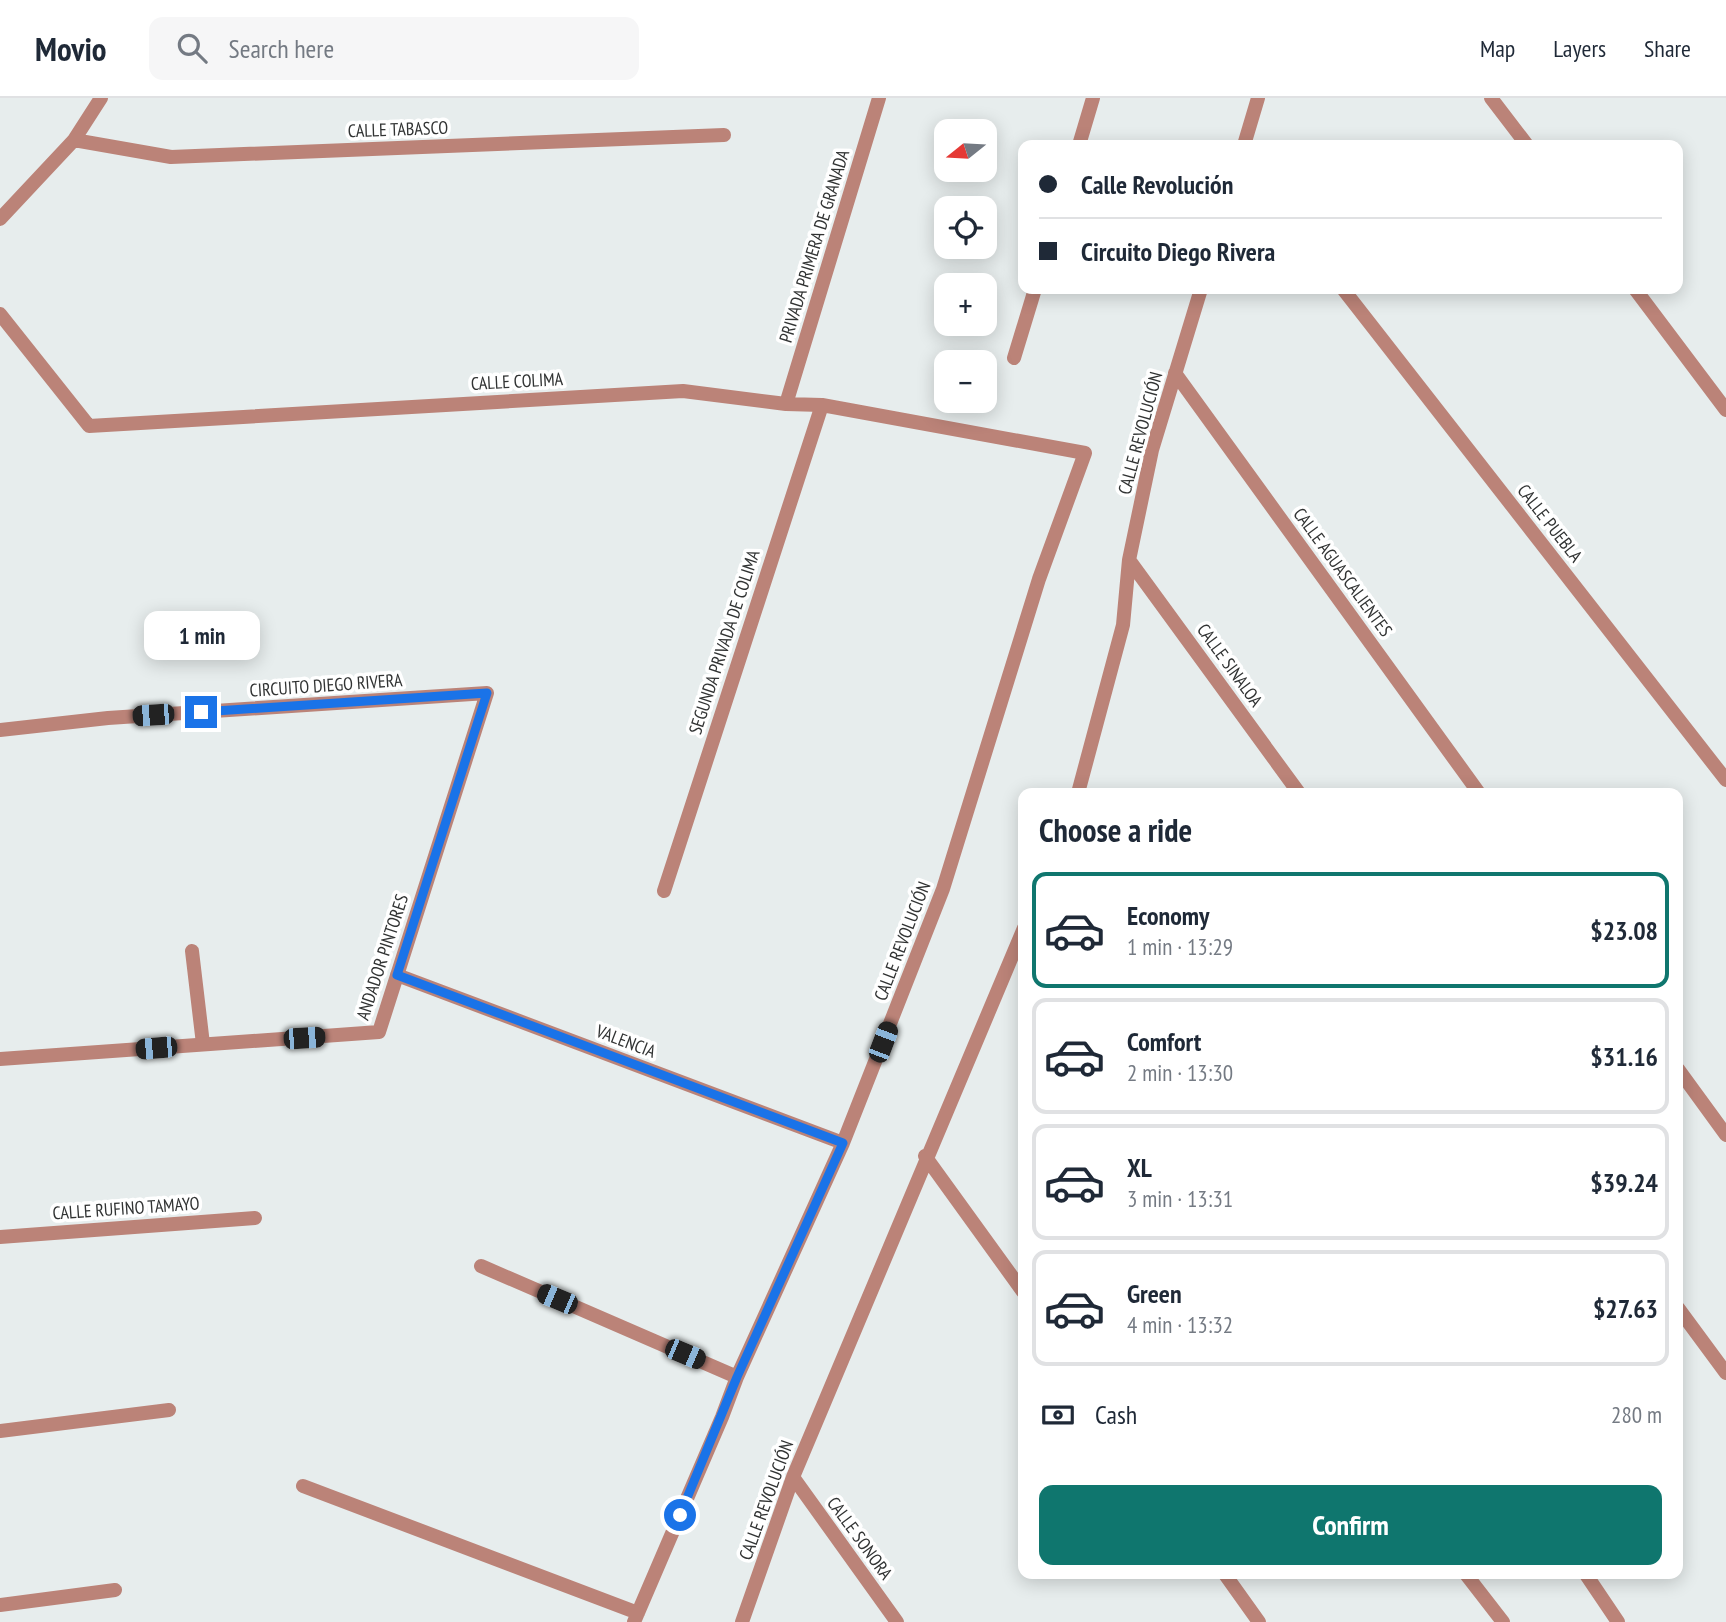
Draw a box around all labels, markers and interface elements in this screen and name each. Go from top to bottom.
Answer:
search box [149,17,639,80]
text: Movio [35,27,107,70]
icon: search [173,29,211,67]
text: Search here [229,32,334,65]
text: Map [1480,33,1515,64]
text: Layers [1553,33,1606,64]
text: Share [1644,33,1691,64]
street label: CALLE TABASCO [347,116,449,142]
north arrow [934,119,998,182]
map controls [934,119,997,413]
street label: PRIVADA PRIMERA DE GRANADA [774,146,854,345]
text: Calle Revolución [1081,168,1233,201]
button: locate [934,196,997,259]
text: Circuito Diego Rivera [1081,235,1275,268]
button: + [934,273,997,336]
button: − [934,350,997,413]
street label: CALLE COLIMA [470,367,564,395]
street label: CALLE REVOLUCIÓN [1113,369,1167,497]
street label: CALLE PUEBLA [1512,479,1588,567]
street label: CALLE AGUASCALIENTES [1289,503,1398,641]
street label: SEGUNDA PRIVADA DE COLIMA [683,546,765,737]
callout: 1 min [143,610,259,660]
street label: CALLE SINALOA [1192,619,1268,712]
text: 1 min [179,621,225,650]
street label: CIRCUITO DIEGO RIVERA [249,668,404,702]
route end [185,696,217,728]
car [132,703,175,727]
text: Choose a ride [1039,809,1192,851]
street label: CALLE REVOLUCIÓN [869,878,935,1004]
street label: ANDADOR PINTORES [351,891,413,1023]
icon: car [1043,899,1106,962]
text: Economy [1127,899,1209,932]
text: $23.08 [1590,914,1658,947]
text: 1 min · 13:29 [1127,932,1233,961]
street label: VALENCIA [592,1019,659,1063]
car [866,1019,901,1065]
icon: car [1043,1025,1106,1088]
text: Comfort [1127,1025,1201,1058]
car [283,1026,326,1050]
car [135,1036,178,1060]
text: $31.16 [1590,1040,1658,1073]
text: 2 min · 13:30 [1127,1058,1233,1087]
icon: car [1043,1151,1106,1214]
text: XL [1127,1151,1152,1184]
text: $39.24 [1590,1166,1658,1199]
text: 3 min · 13:31 [1127,1184,1233,1213]
street label: CALLE RUFINO TAMAYO [52,1191,200,1225]
icon: car [1043,1277,1106,1340]
text: Green [1127,1277,1182,1310]
car [534,1281,581,1317]
text: $27.63 [1593,1292,1658,1325]
text: 4 min · 13:32 [1127,1310,1233,1339]
car [662,1336,709,1372]
icon: cash [1039,1396,1077,1434]
text: Cash [1095,1398,1137,1431]
text: 280 m [1611,1400,1662,1429]
street label: CALLE REVOLUCIÓN [734,1437,798,1563]
button: Confirm [1039,1485,1662,1565]
street label: CALLE SONORA [822,1492,898,1584]
route start [664,1499,696,1531]

